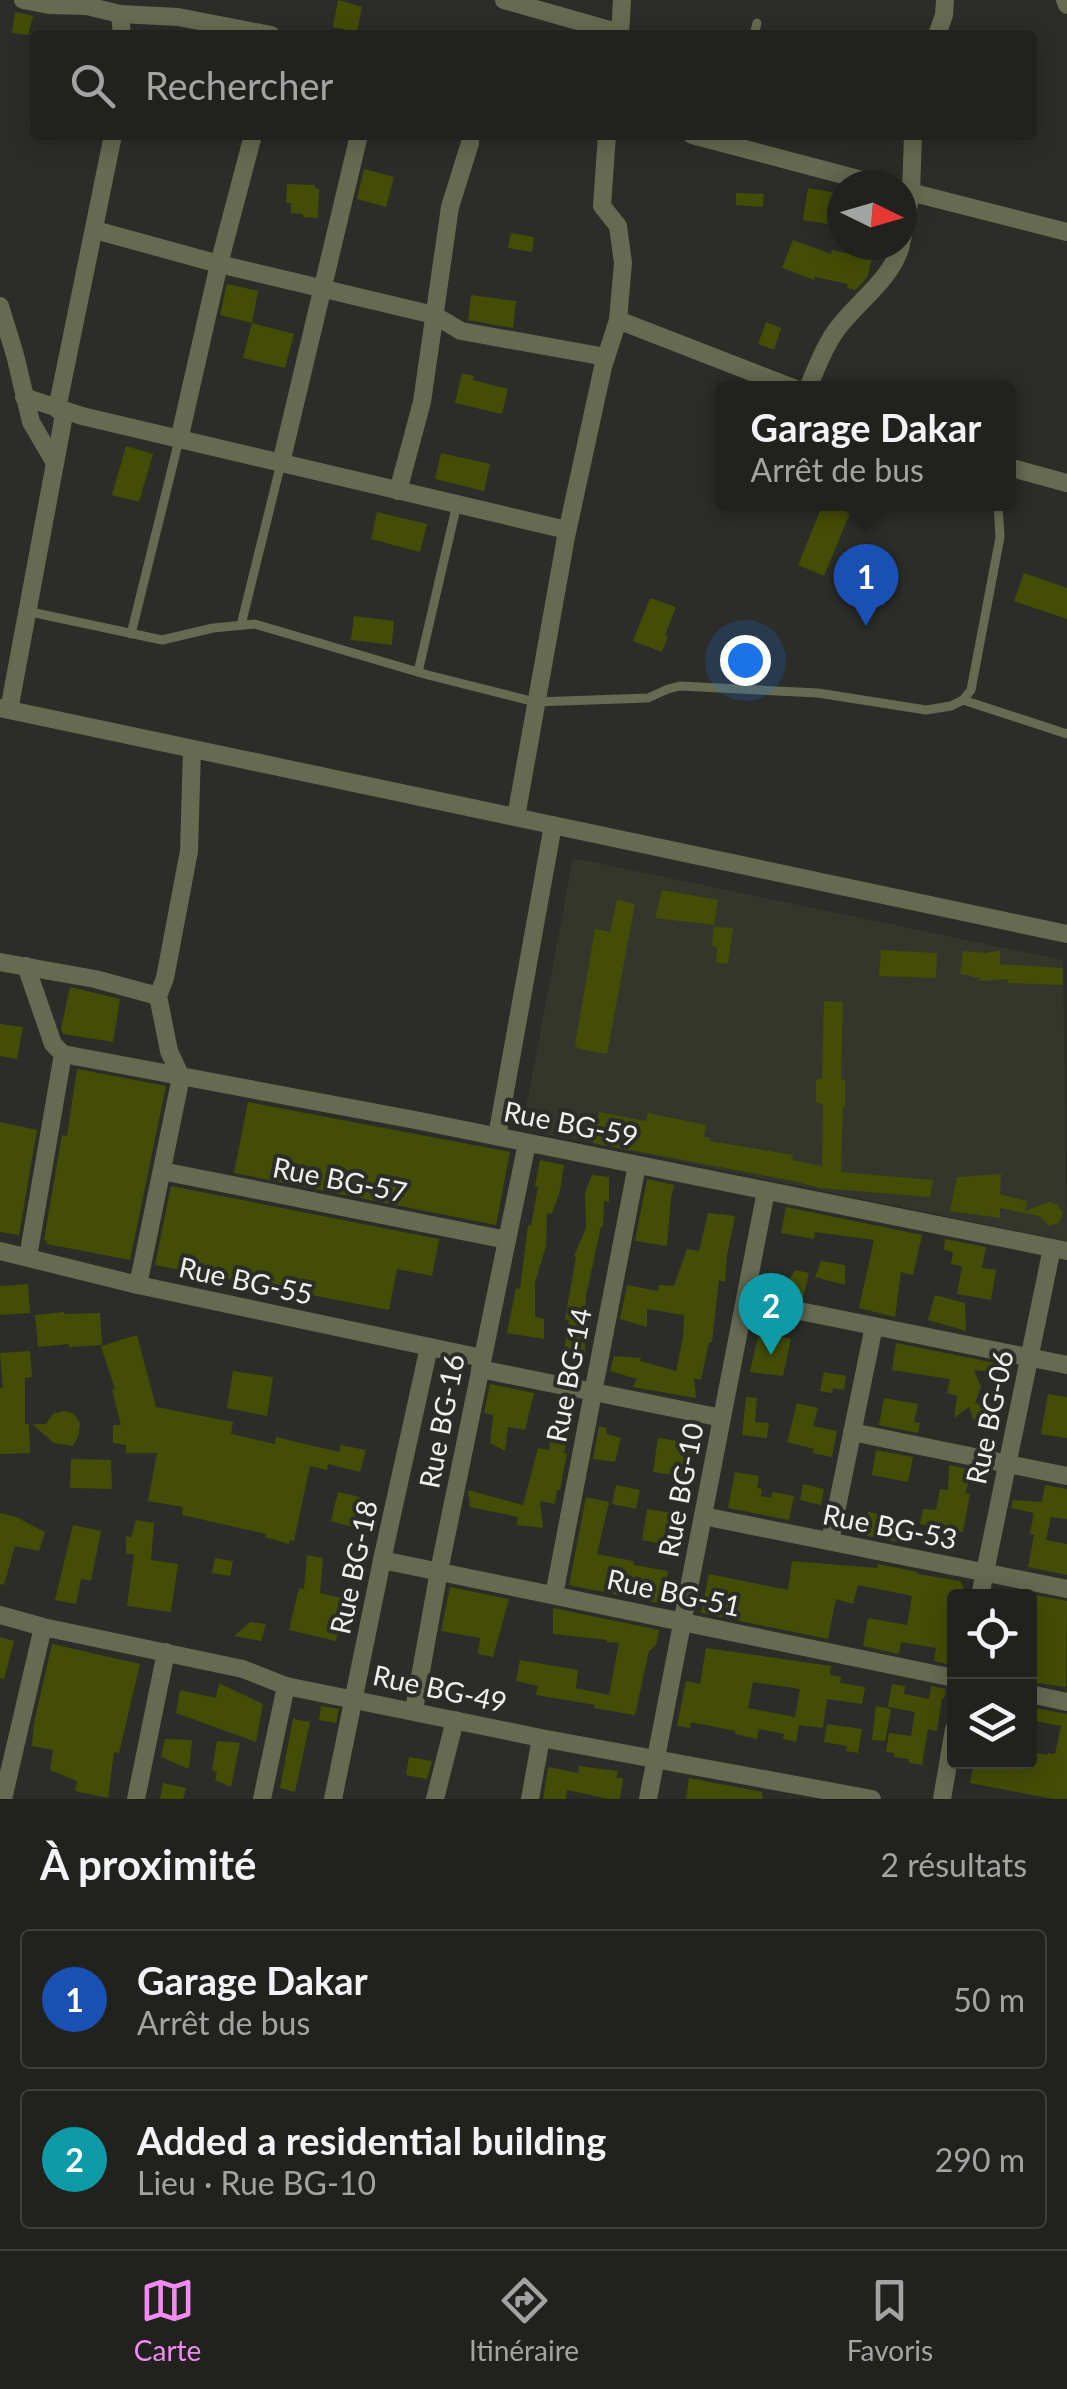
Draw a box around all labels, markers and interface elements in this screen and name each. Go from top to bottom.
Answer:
search box [30,30,1037,140]
icon: search [65,58,120,113]
text: Rechercher [145,62,333,108]
north arrow [827,170,917,260]
popup [716,381,1016,511]
text: Garage Dakar [751,404,981,450]
text: Arrêt de bus [751,450,924,489]
pin: 1 [834,544,898,626]
your location [720,635,771,686]
street label: Rue BG-59 [501,1093,641,1153]
street label: Rue BG-57 [270,1149,410,1209]
street label: Rue BG-55 [176,1249,316,1311]
pin: 2 [738,1272,804,1355]
street label: Rue BG-14 [538,1305,598,1445]
street label: Rue BG-06 [958,1347,1020,1487]
street label: Rue BG-16 [411,1351,471,1491]
street label: Rue BG-10 [650,1420,710,1560]
street label: Rue BG-53 [820,1496,960,1556]
street label: Rue BG-18 [322,1497,384,1637]
street label: Rue BG-51 [604,1561,744,1623]
map controls [947,1589,1037,1769]
button: locate [947,1589,1037,1679]
street label: Rue BG-49 [370,1657,510,1719]
button: layers [947,1679,1037,1769]
text: À proximité [40,1839,256,1889]
text: 2 résultats [881,1845,1027,1884]
text: Garage Dakar [137,1957,368,2003]
text: 1 [65,1980,84,2019]
text: 50 m [953,1980,1025,2019]
text: Arrêt de bus [137,2003,310,2042]
text: Added a residential building [137,2117,606,2163]
text: 2 [65,2140,84,2179]
text: 290 m [935,2140,1025,2179]
text: Lieu · Rue BG-10 [137,2163,376,2202]
tab: Carte [134,2273,201,2367]
tab: Itinéraire [469,2273,579,2367]
tab: Favoris [847,2273,933,2367]

